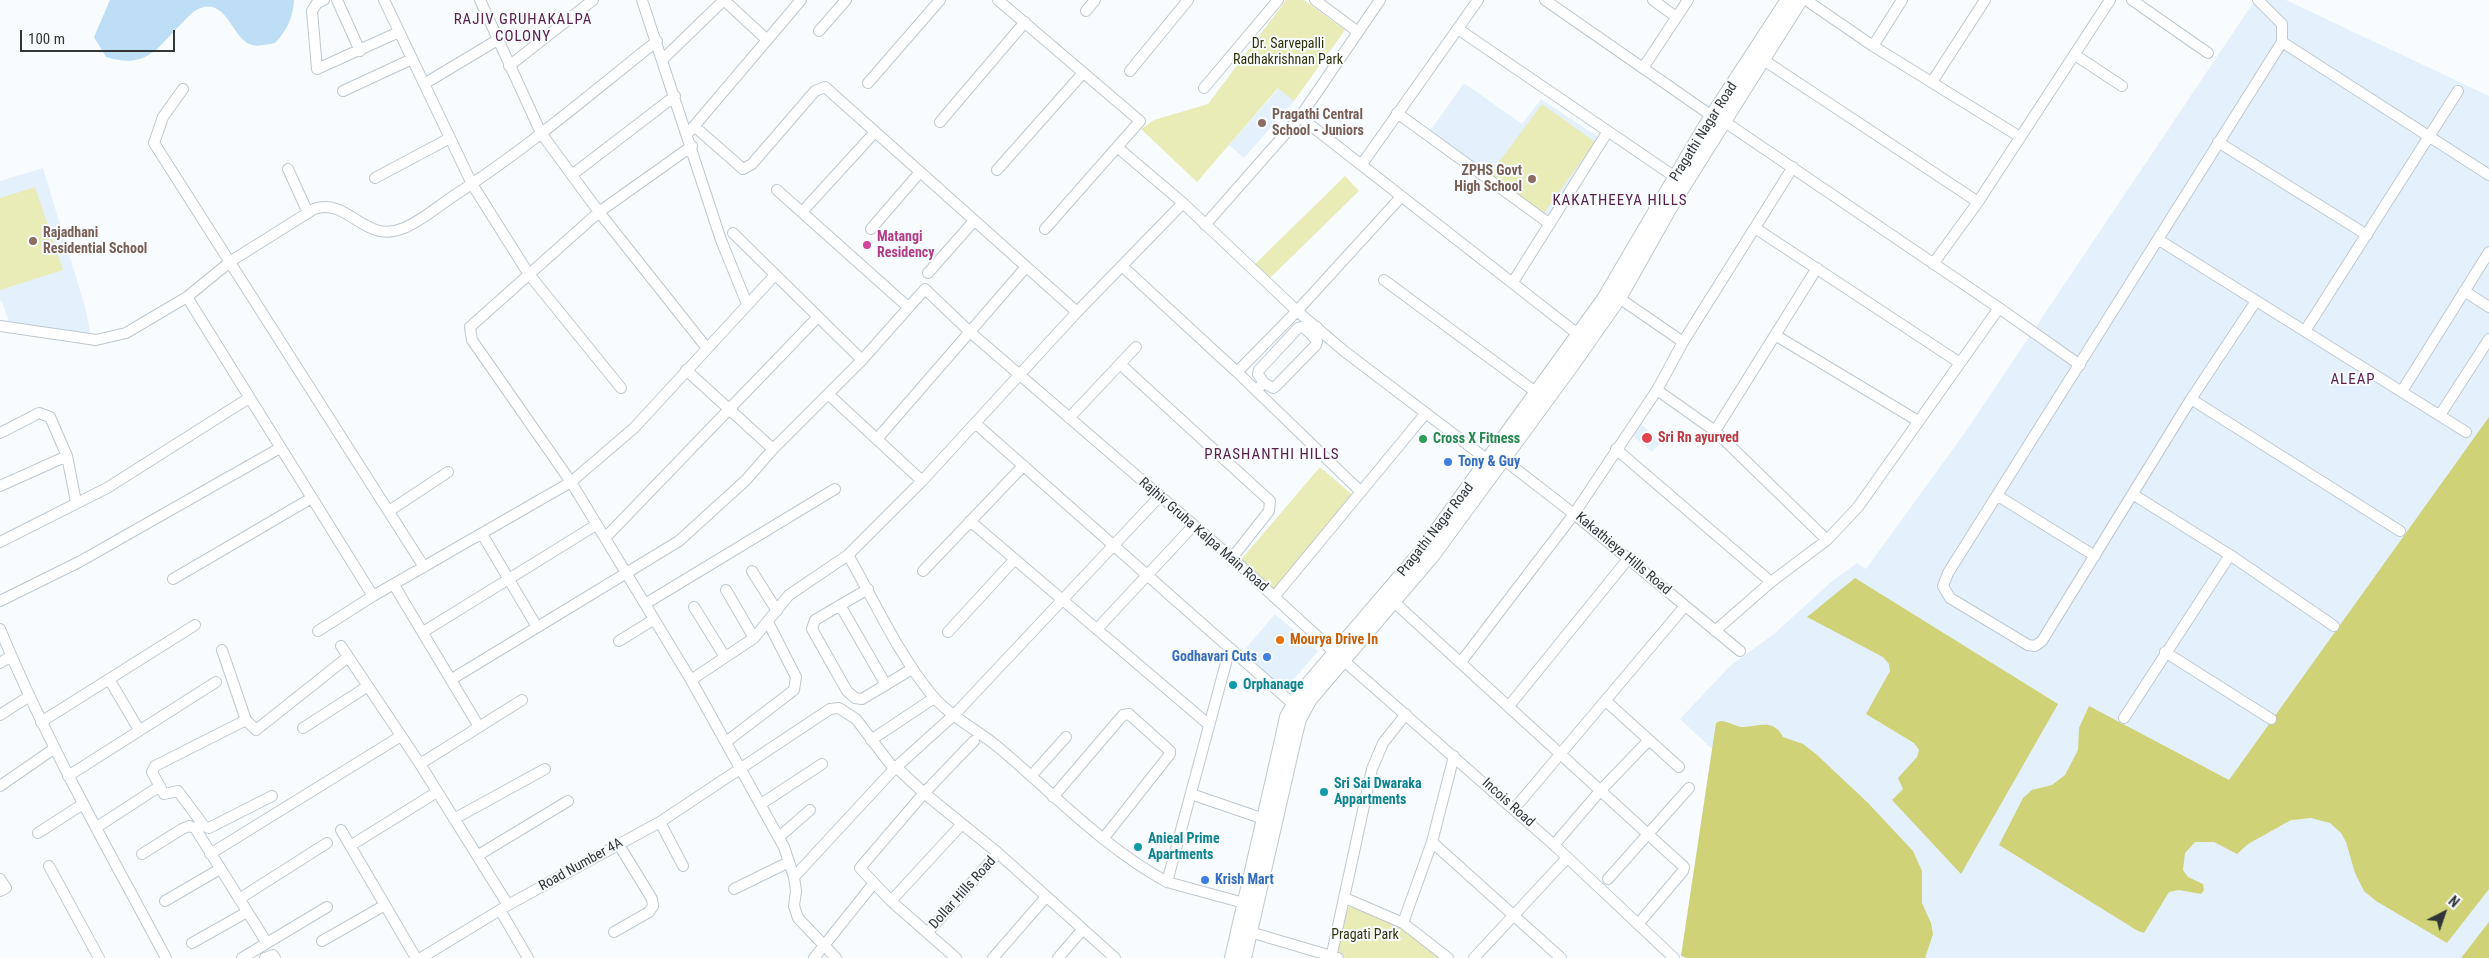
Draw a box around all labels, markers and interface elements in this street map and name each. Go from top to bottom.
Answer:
district label: RAJIV GRUHAKALPA COLONY [452,11,594,46]
scale bar [22,20,178,52]
text: 100 m [28,30,65,48]
park label: Dr. Sarvepalli Radhakrishnan Park [1233,36,1343,68]
street label: Pragathi Nagar Road [1667,79,1741,185]
place label: Pragathi Central School - Juniors [1272,107,1364,140]
marker: Pragathi Central School - Juniors [1256,117,1268,129]
place label: ZPHS Govt High School [1454,163,1522,196]
marker: ZPHS Govt High School [1526,173,1538,185]
district label: KAKATHEEYA HILLS [1550,192,1690,210]
place label: Rajadhani Residential School [43,225,147,258]
place label: Matangi Residency [877,229,935,262]
marker: Rajadhani Residential School [27,235,39,247]
marker: Matangi Residency [861,239,873,251]
district label: ALEAP [2330,371,2376,389]
place label: Sri Rn ayurved [1658,430,1739,446]
place label: Cross X Fitness [1433,431,1520,447]
marker: Sri Rn ayurved [1640,431,1654,445]
marker: Cross X Fitness [1417,433,1429,445]
district label: PRASHANTHI HILLS [1202,446,1342,464]
place label: Tony & Guy [1458,454,1520,470]
marker: Tony & Guy [1442,456,1454,468]
street label: Rajhiv Gruha Kalpa Main Road [1135,474,1271,596]
street label: Pragathi Nagar Road [1394,480,1478,580]
street label: Kakathieya Hills Road [1572,509,1674,599]
place label: Mourya Drive In [1290,632,1378,648]
marker: Mourya Drive In [1274,634,1286,646]
place label: Godhavari Cuts [1172,649,1257,665]
marker: Godhavari Cuts [1261,651,1273,663]
place label: Orphanage [1243,677,1304,693]
marker: Orphanage [1227,679,1239,691]
street label: Incois Road [1478,775,1538,831]
place label: Sri Sai Dwaraka Appartments [1334,776,1422,809]
marker: Sri Sai Dwaraka Appartments [1318,786,1330,798]
place label: Anieal Prime Apartments [1148,831,1220,864]
street label: Road Number 4A [536,835,626,895]
marker: Anieal Prime Apartments [1132,841,1144,853]
street label: Dollar Hills Road [926,853,1000,933]
place label: Krish Mart [1215,872,1274,888]
marker: Krish Mart [1199,874,1211,886]
north arrow [2419,888,2469,938]
text: N [2445,893,2462,911]
park label: Pragati Park [1331,927,1399,943]

